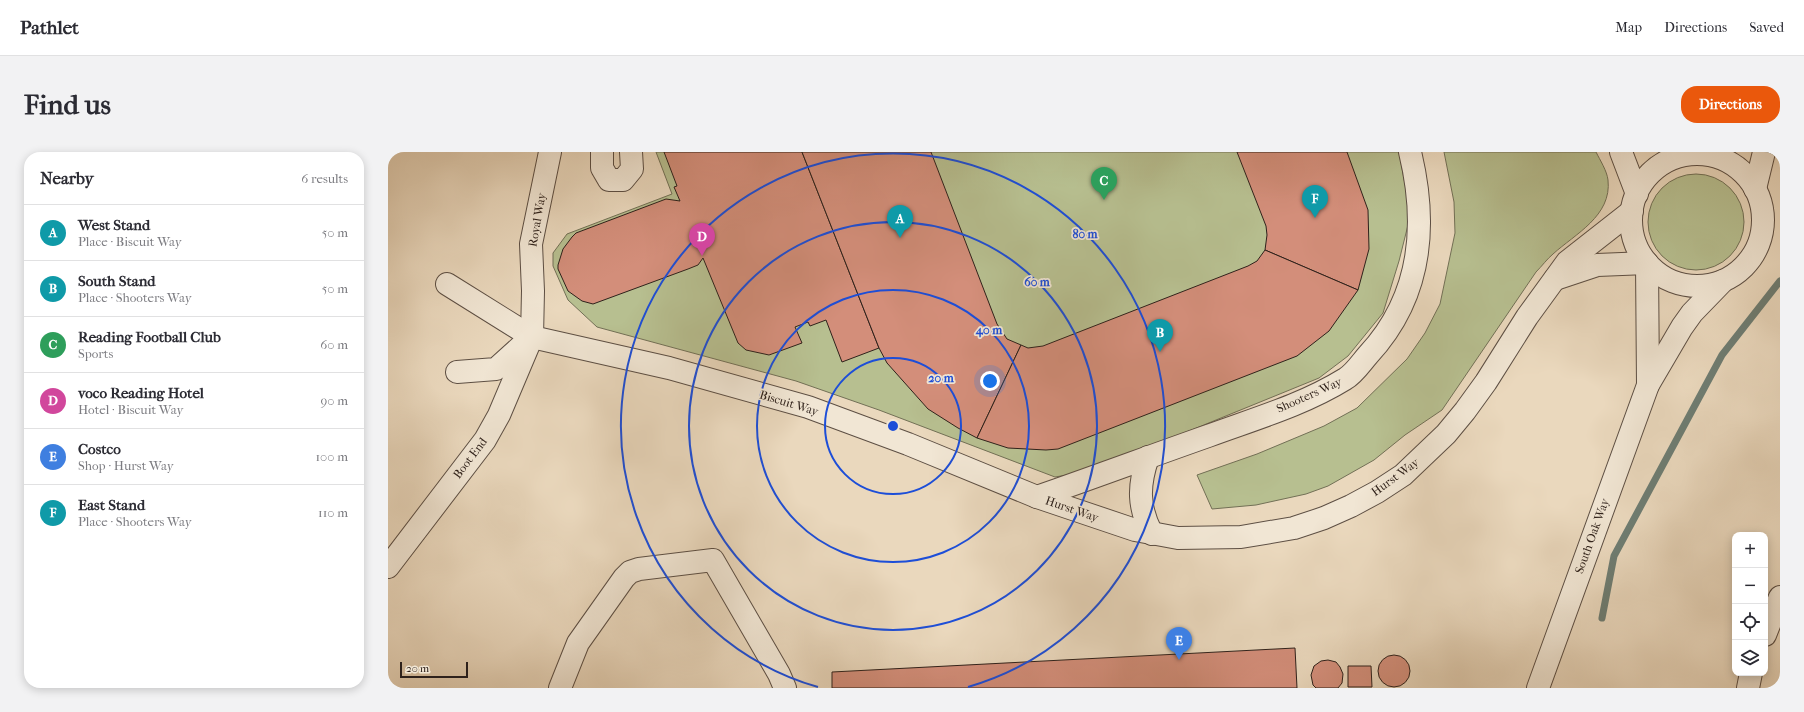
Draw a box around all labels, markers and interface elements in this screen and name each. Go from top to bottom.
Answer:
text: Pathlet [20,17,79,39]
text: Map [1615,19,1642,36]
text: Directions [1664,19,1727,36]
text: Saved [1749,19,1784,36]
button: Directions [1681,86,1780,123]
text: Find us [24,88,111,121]
pin: C [1091,167,1117,200]
text: Nearby [40,168,94,188]
text: 6 results [301,171,348,186]
pin: F [1302,185,1328,218]
street label: Royal Way [525,191,549,248]
pin: A [887,205,913,238]
text: West Stand [78,216,150,234]
pin: D [689,223,715,256]
text: A [49,225,57,240]
text: 50 m [322,225,348,240]
text: 80 m [1072,227,1099,241]
text: Place · Biscuit Way [78,234,182,249]
text: South Stand [78,272,156,290]
text: 60 m [1024,275,1051,289]
text: B [49,281,57,296]
text: 50 m [322,281,348,296]
text: Place · Shooters Way [78,290,192,305]
pin: B [1147,319,1173,352]
text: 40 m [975,323,1003,338]
text: Reading Football Club [78,328,221,346]
text: C [49,337,57,352]
text: 60 m [320,337,348,352]
text: Sports [78,346,113,361]
text: 20 m [928,371,955,385]
your location [980,371,1000,391]
street label: Shooters Way [1274,374,1344,416]
text: voco Reading Hotel [78,384,204,402]
street label: Biscuit Way [758,387,821,419]
text: D [48,393,58,408]
text: 90 m [320,393,348,408]
text: Hotel · Biscuit Way [78,402,183,417]
centre of rings [886,419,900,433]
street label: Boot End [450,434,490,481]
text: Costco [78,440,121,458]
text: E [49,449,57,464]
text: 100 m [315,449,348,464]
street label: Hurst Way [1369,455,1422,499]
text: Shop · Hurst Way [78,458,174,473]
street label: Hurst Way [1044,493,1101,525]
text: East Stand [78,496,145,514]
street label: South Oak Way [1572,496,1612,576]
text: F [50,505,56,520]
text: 110 m [318,505,348,520]
text: Place · Shooters Way [78,514,192,529]
map controls [1732,532,1768,676]
button: + [1732,532,1768,568]
button: − [1732,568,1768,604]
button: locate [1732,604,1768,640]
pin: E [1166,627,1192,660]
button: layers [1732,640,1768,676]
scale bar [400,660,468,679]
text: 20 m [406,662,429,675]

